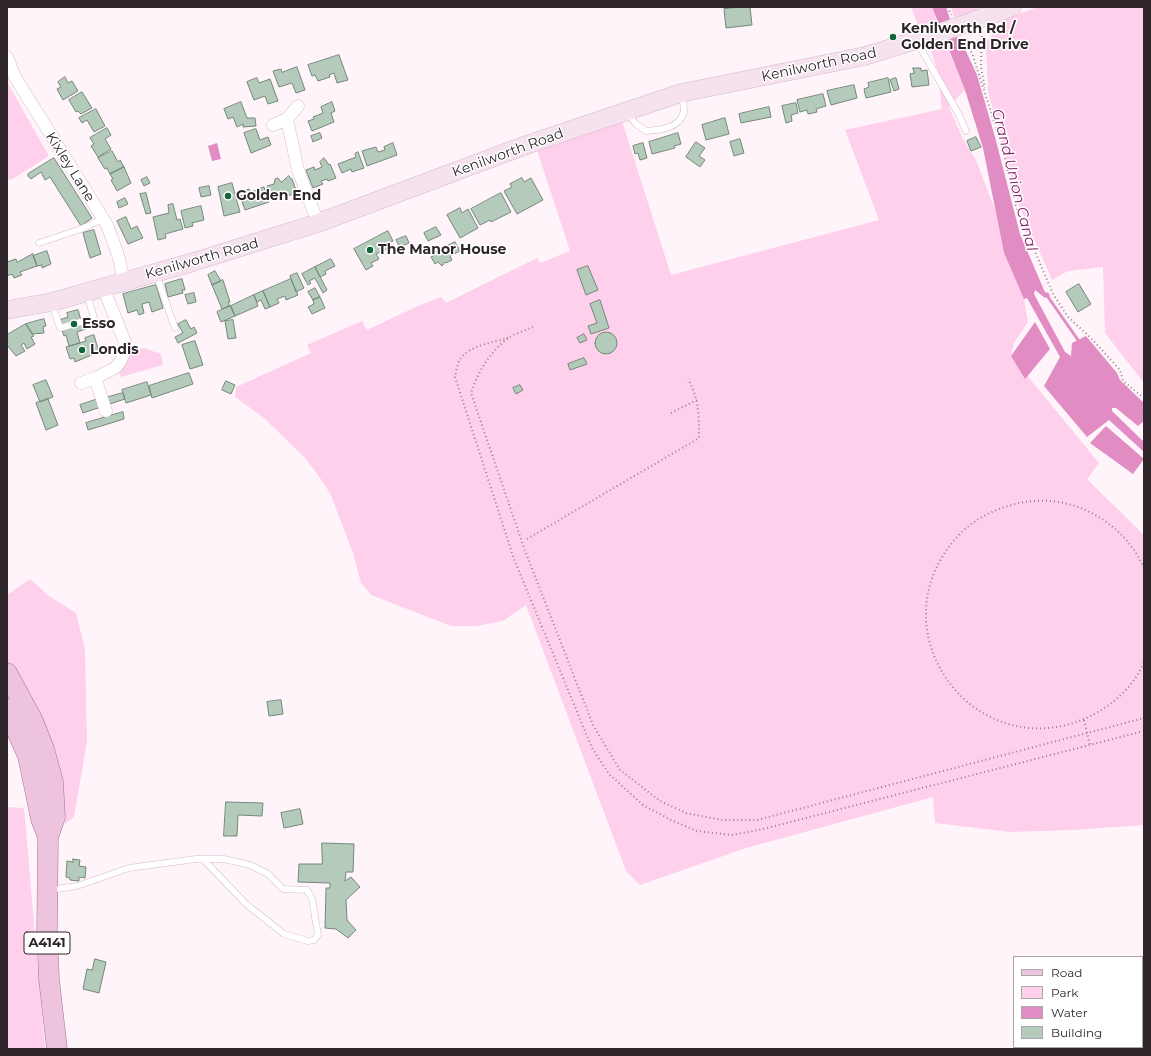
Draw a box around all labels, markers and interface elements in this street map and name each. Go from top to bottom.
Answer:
place label: Kenilworth Rd / Golden End Drive [901,21,1029,54]
marker: Kenilworth Rd / Golden End Drive [888,32,898,42]
street label: Kenilworth Road [760,45,878,85]
water label: Grand Union Canal [988,107,1040,253]
street label: Kenilworth Road [450,125,566,181]
street label: Kixley Lane [42,129,98,205]
place label: Golden End [236,188,321,204]
marker: Golden End [223,191,233,201]
street label: Kenilworth Road [143,235,261,283]
place label: The Manor House [378,242,506,258]
marker: The Manor House [365,245,375,255]
place label: Esso [82,316,115,332]
marker: Esso [69,319,79,329]
place label: Londis [90,342,139,358]
marker: Londis [77,345,87,355]
road number: A4141 [24,932,70,954]
legend [1013,956,1143,1048]
text: Road [1051,965,1082,980]
text: Park [1051,985,1078,1000]
text: Water [1051,1005,1087,1020]
text: Building [1051,1025,1102,1040]

